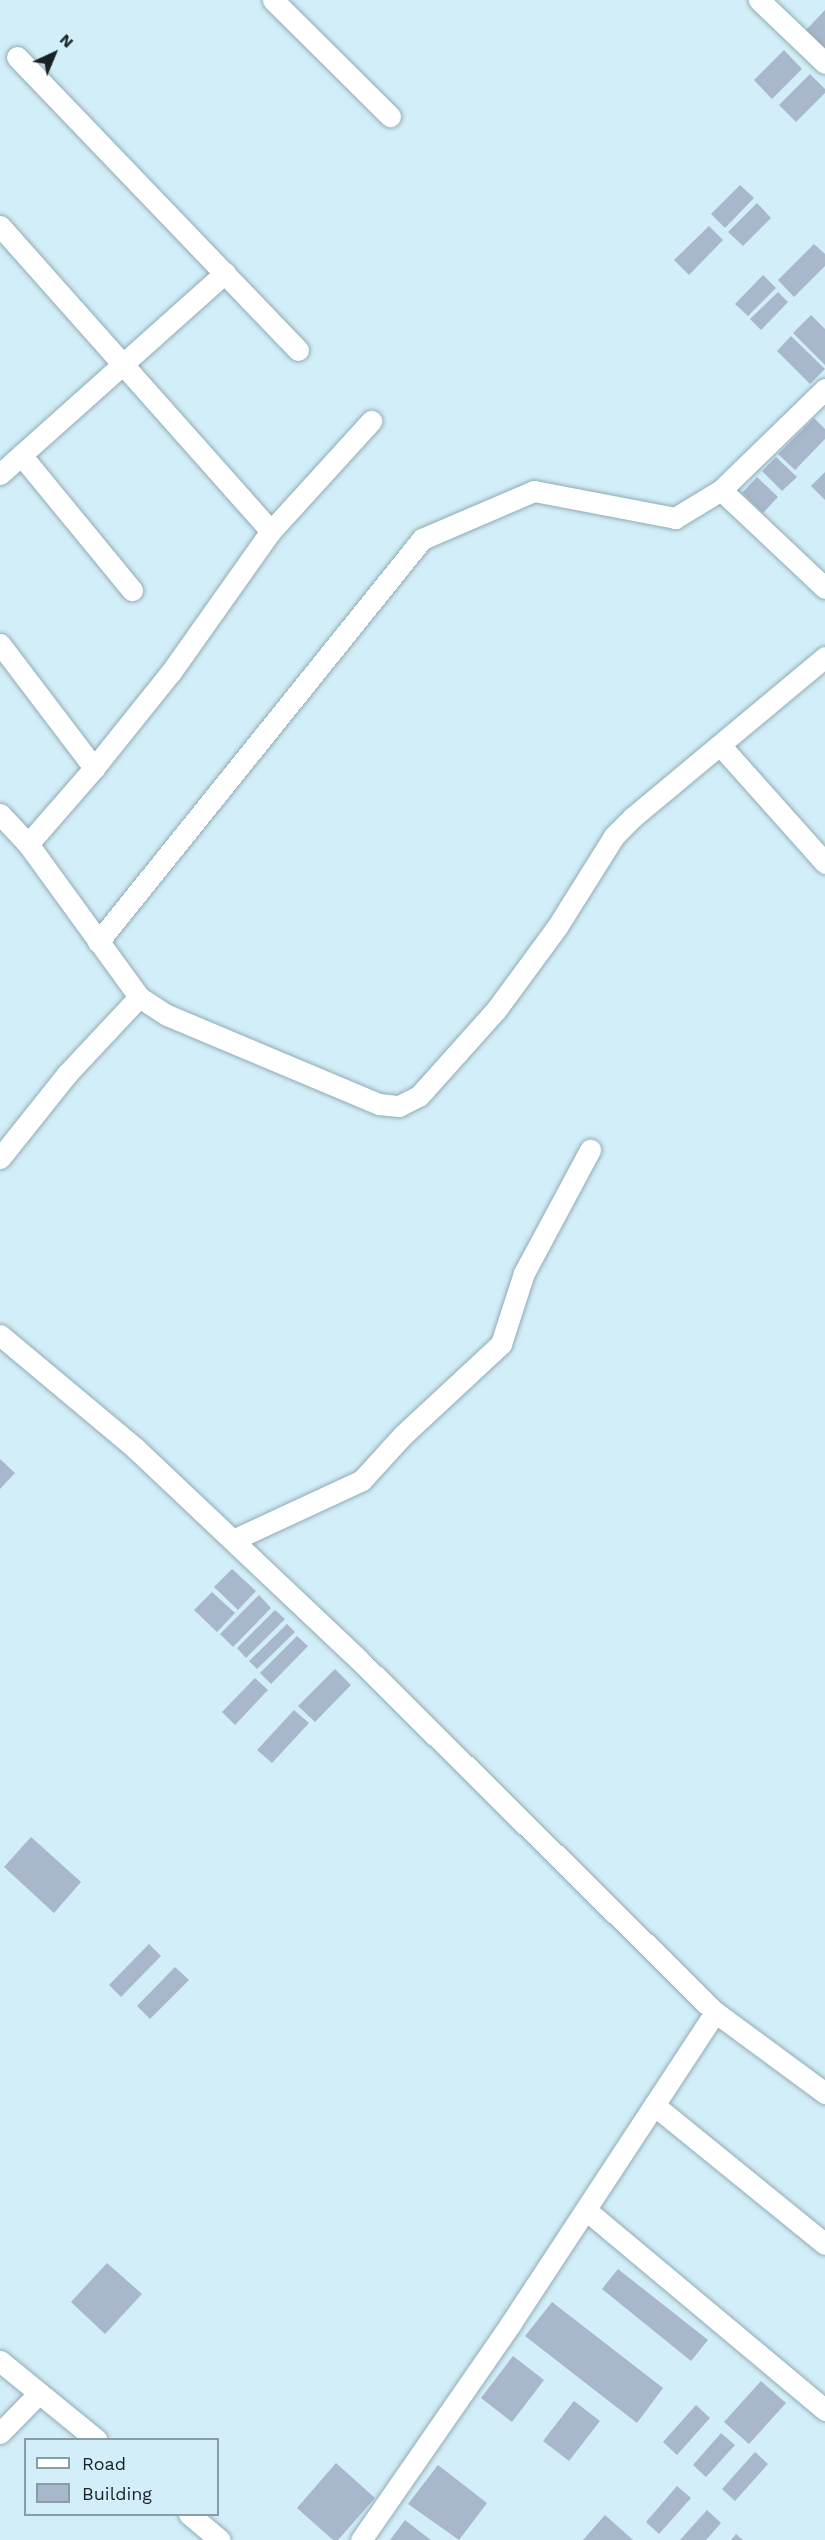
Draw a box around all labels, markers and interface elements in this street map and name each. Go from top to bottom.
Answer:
north arrow [24,24,84,84]
text: N [56,30,78,52]
legend [24,2438,219,2516]
text: Road [82,2453,126,2474]
text: Building [82,2483,152,2504]

